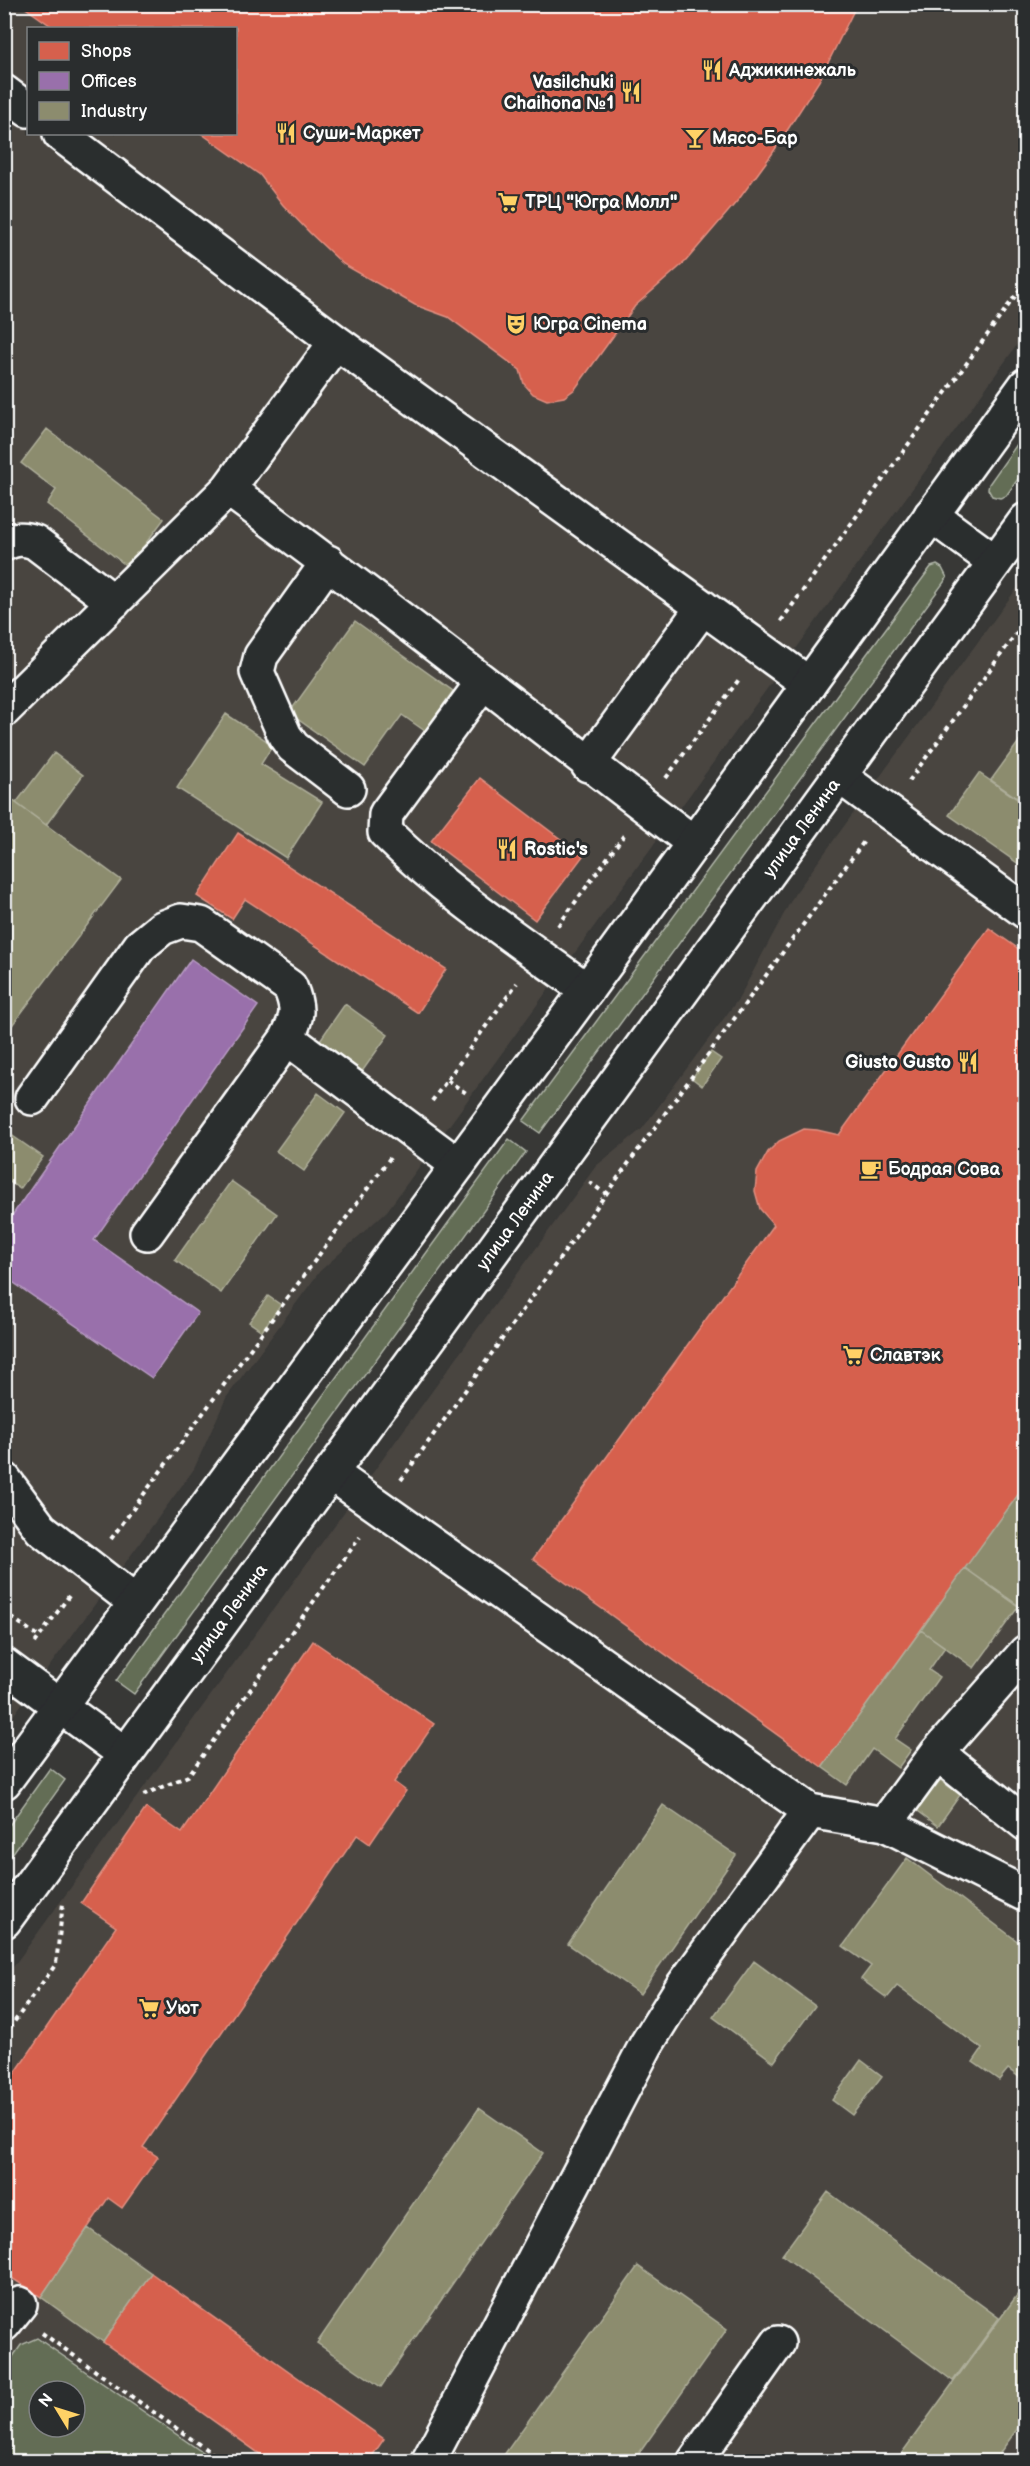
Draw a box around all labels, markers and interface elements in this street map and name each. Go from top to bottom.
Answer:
legend [27,27,237,135]
text: Shops [81,41,132,62]
restaurant icon: Аджикинежаль [700,58,724,82]
place label: Аджикинежаль [728,60,857,81]
text: Offices [81,71,137,92]
place label: Vasilchuki Chaihona №1 [504,72,614,114]
restaurant icon: Vasilchuki Chaihona №1 [619,80,643,104]
text: Industry [81,101,148,122]
restaurant icon: Суши-Маркет [274,121,298,145]
place label: Суши-Маркет [303,123,421,144]
bar icon: Мясо-Бар [683,126,707,150]
place label: Мясо-Бар [712,128,798,149]
supermarket icon: ТРЦ "Югра Молл" [496,190,520,214]
place label: ТРЦ "Югра Молл" [525,192,678,213]
theatre icon: Югра Cinema [504,312,528,336]
place label: Югра Cinema [533,314,647,335]
street label: улица Ленина [759,774,845,882]
restaurant icon: Rostic's [495,837,519,861]
place label: Rostic's [524,839,588,860]
restaurant icon: Giusto Gusto [956,1050,980,1074]
place label: Giusto Gusto [845,1052,951,1073]
cafe icon: Бодрая Сова [859,1157,883,1181]
place label: Бодрая Сова [888,1159,1000,1180]
street label: улица Ленина [472,1167,559,1274]
supermarket icon: Славтэк [841,1343,865,1367]
place label: Славтэк [870,1345,941,1366]
street label: улица Ленина [186,1560,272,1667]
supermarket icon: Уют [137,1996,161,2020]
place label: Уют [166,1998,199,2019]
north arrow [27,2379,87,2439]
text: N [35,2390,58,2411]

